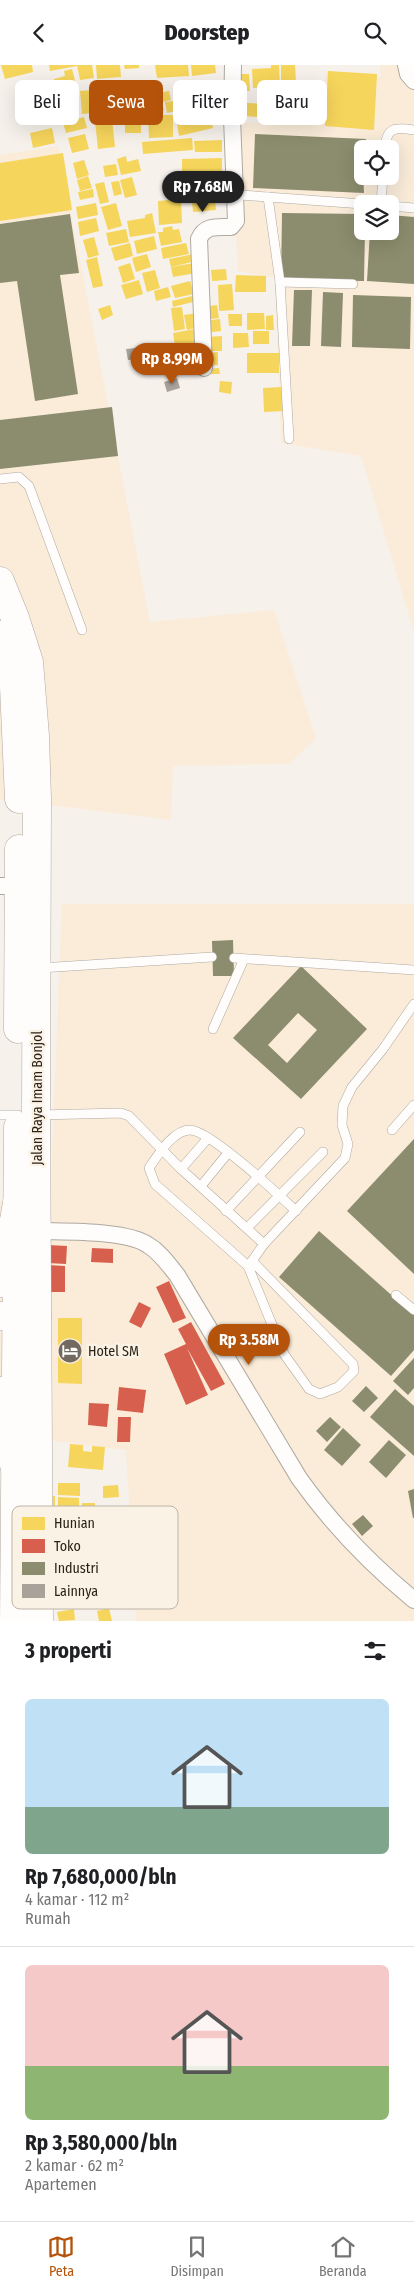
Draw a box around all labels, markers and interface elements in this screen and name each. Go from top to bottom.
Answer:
icon: back [25,19,53,47]
text: Doorstep [164,19,250,46]
icon: search [361,19,389,47]
chip: Beli [15,80,79,125]
chip: Sewa [89,80,163,125]
chip: Filter [173,80,247,125]
chip: Baru [257,80,327,125]
map controls [354,140,399,240]
button: locate [354,140,399,185]
pin: Rp 7.68M [151,171,255,213]
text: Rp 7.68M [173,177,233,196]
button: layers [354,195,399,240]
pin: Rp 8.99M [120,343,224,385]
text: Rp 8.99M [142,349,202,368]
street label: Jalan Raya Imam Bonjol [29,1031,46,1165]
pin: Rp 3.58M [197,1323,301,1366]
text: Rp 3.58M [219,1330,279,1349]
hotel icon: Hotel SM [57,1338,83,1364]
place label: Hotel SM [88,1343,139,1360]
legend [12,1506,178,1609]
text: Hunian [54,1515,95,1532]
text: Toko [54,1538,81,1555]
text: Industri [54,1560,99,1577]
text: Lainnya [54,1583,98,1600]
icon: filters [361,1637,389,1665]
text: 3 properti [25,1638,112,1664]
icon: home [162,1732,252,1822]
text: Rp 7,680,000/bln [25,1864,176,1890]
text: 4 kamar · 112 m² [25,1890,129,1909]
text: Rumah [25,1909,71,1928]
icon: home [162,1997,252,2087]
text: Rp 3,580,000/bln [25,2130,177,2156]
text: 2 kamar · 62 m² [25,2156,124,2175]
text: Apartemen [25,2175,97,2194]
tab: Peta [47,2233,75,2280]
tab: Disimpan [170,2233,224,2280]
tab: Beranda [319,2233,367,2280]

